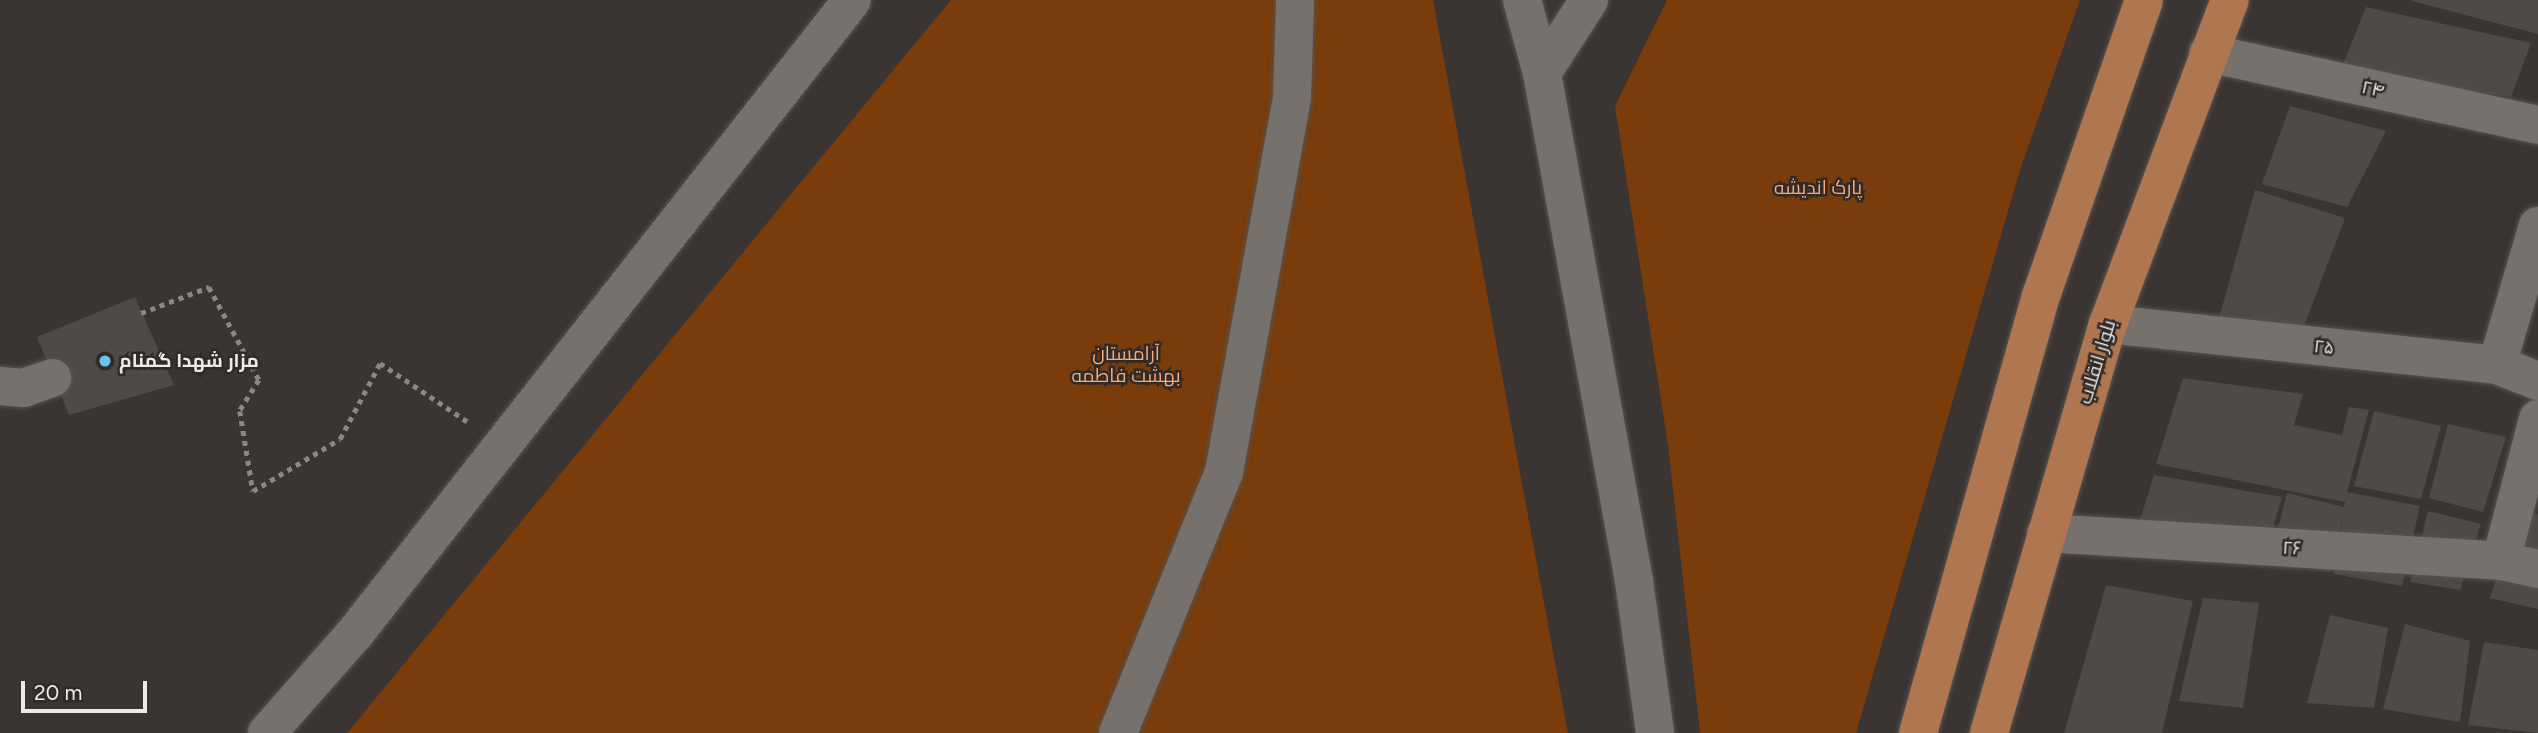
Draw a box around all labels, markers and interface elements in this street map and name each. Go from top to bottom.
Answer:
street label: ۲۴ [2360,75,2386,103]
park label: پارک اندیشه [1774,177,1862,199]
street label: بلوار انقلاب [2073,317,2121,407]
street label: ۲۵ [2313,335,2335,359]
park label: آرامستان بهشت فاطمه [1071,343,1181,387]
place label: مزار شهدا گمنام [119,350,259,372]
marker: مزار شهدا گمنام [97,353,113,369]
street label: ۲۶ [2282,536,2302,560]
scale bar [24,666,150,710]
text: 20 m [34,680,82,705]

